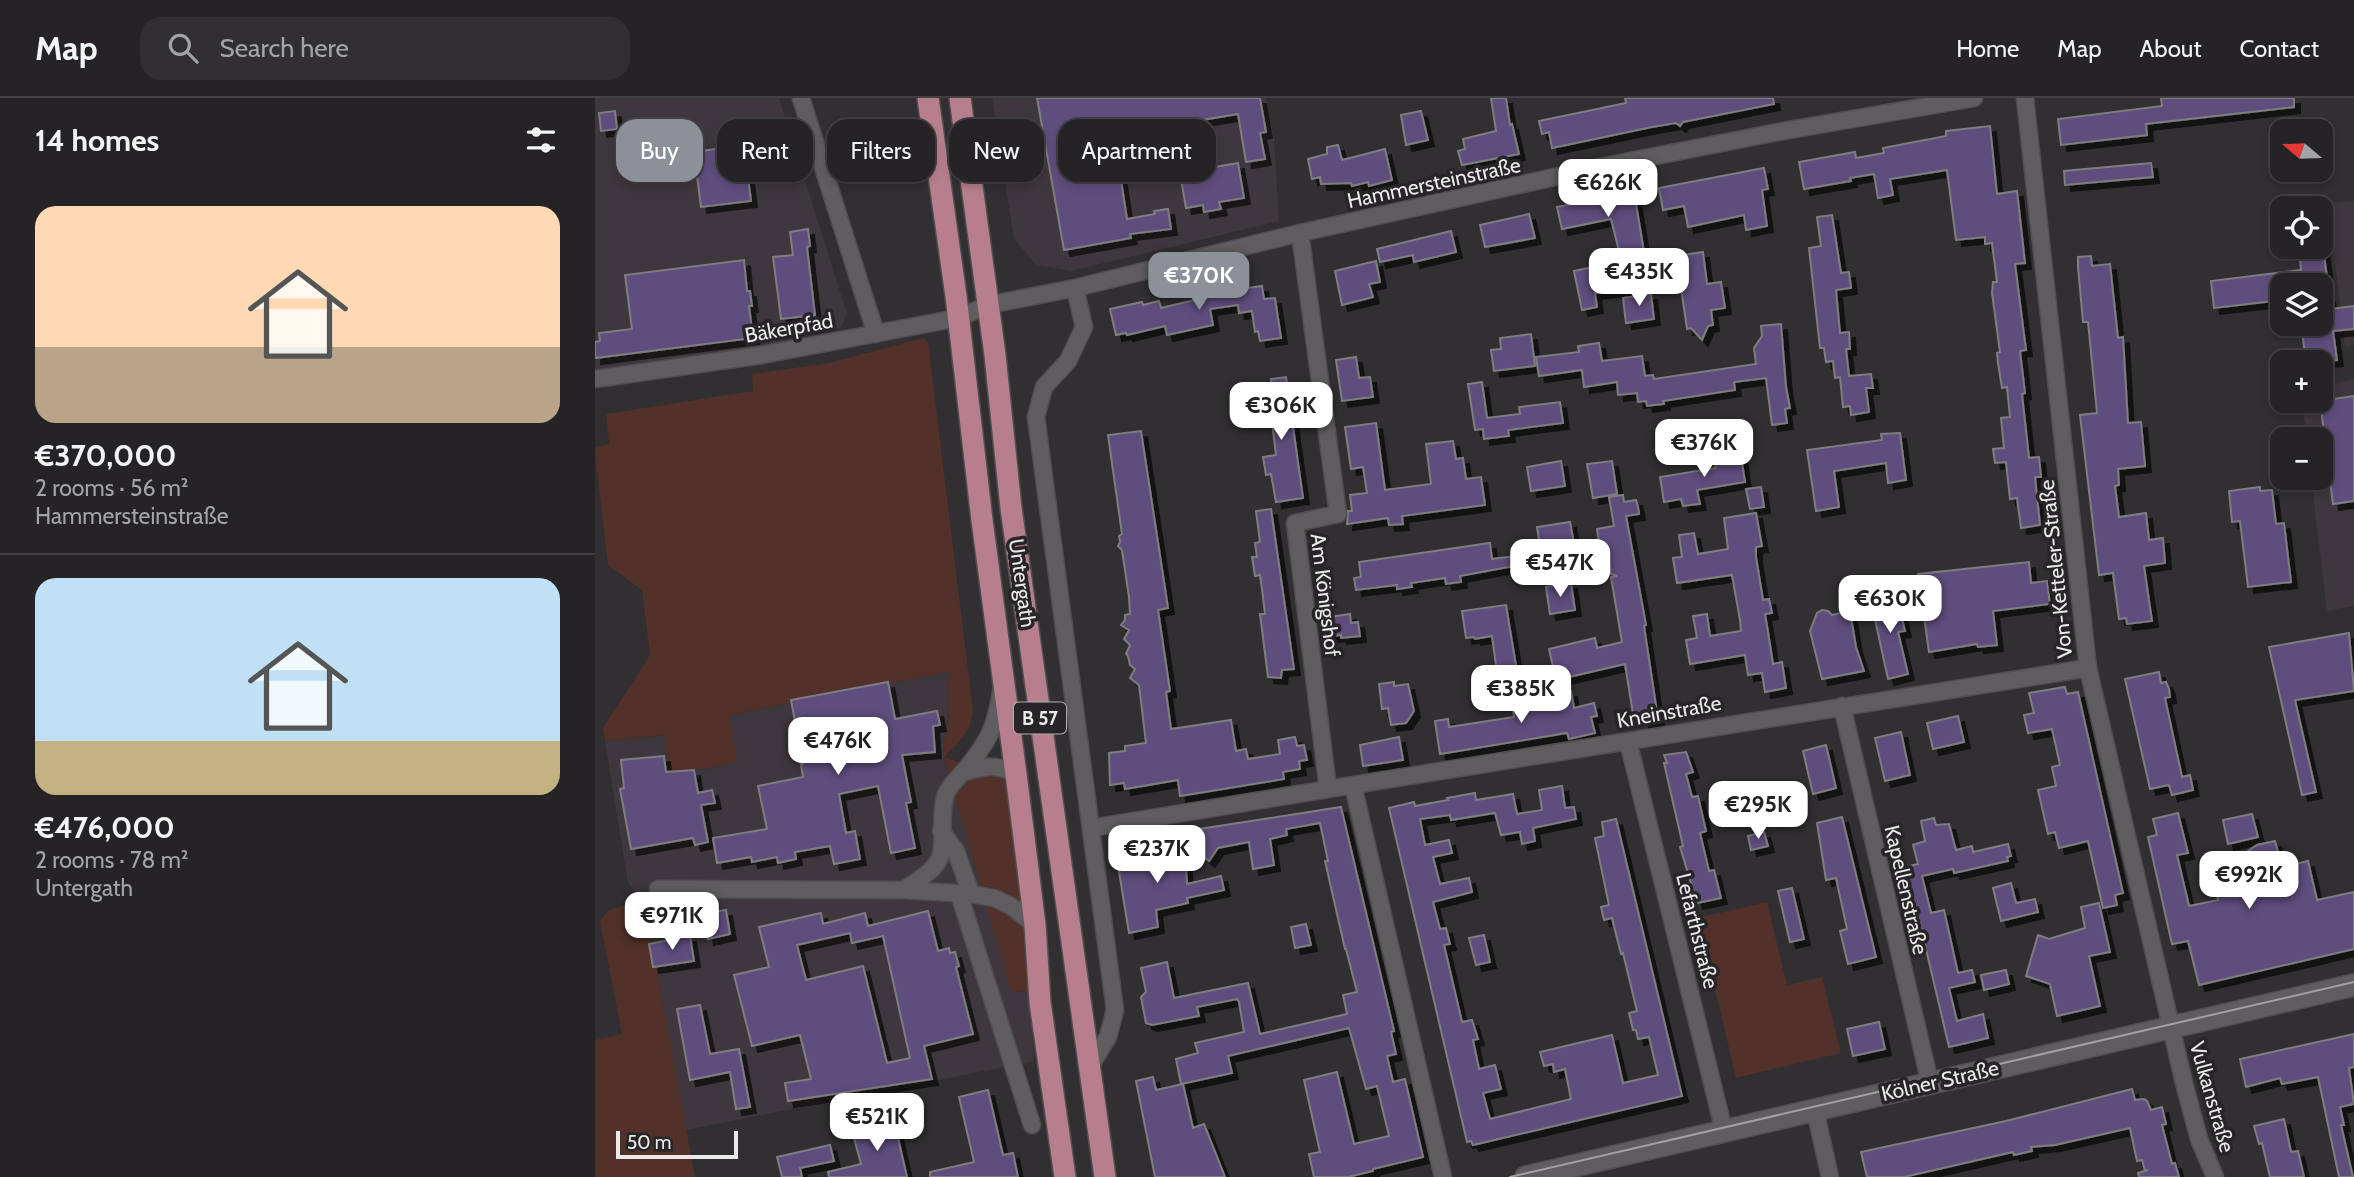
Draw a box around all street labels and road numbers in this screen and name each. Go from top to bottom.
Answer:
street label: Hammersteinstraße [1345,152,1523,213]
street label: Bäkerpfad [743,307,835,348]
street label: Von-Ketteler-Straße [2034,478,2077,660]
street label: Am Königshof [1306,532,1345,658]
street label: Untergath [1004,537,1041,629]
street label: Kneinstraße [1615,690,1723,733]
road number: B 57 [1014,702,1066,734]
street label: Kapellenstraße [1879,823,1934,957]
street label: Lefarthstraße [1671,871,1724,991]
street label: Vulkanstraße [2185,1039,2240,1155]
street label: Kölner Straße [1879,1055,2001,1106]

